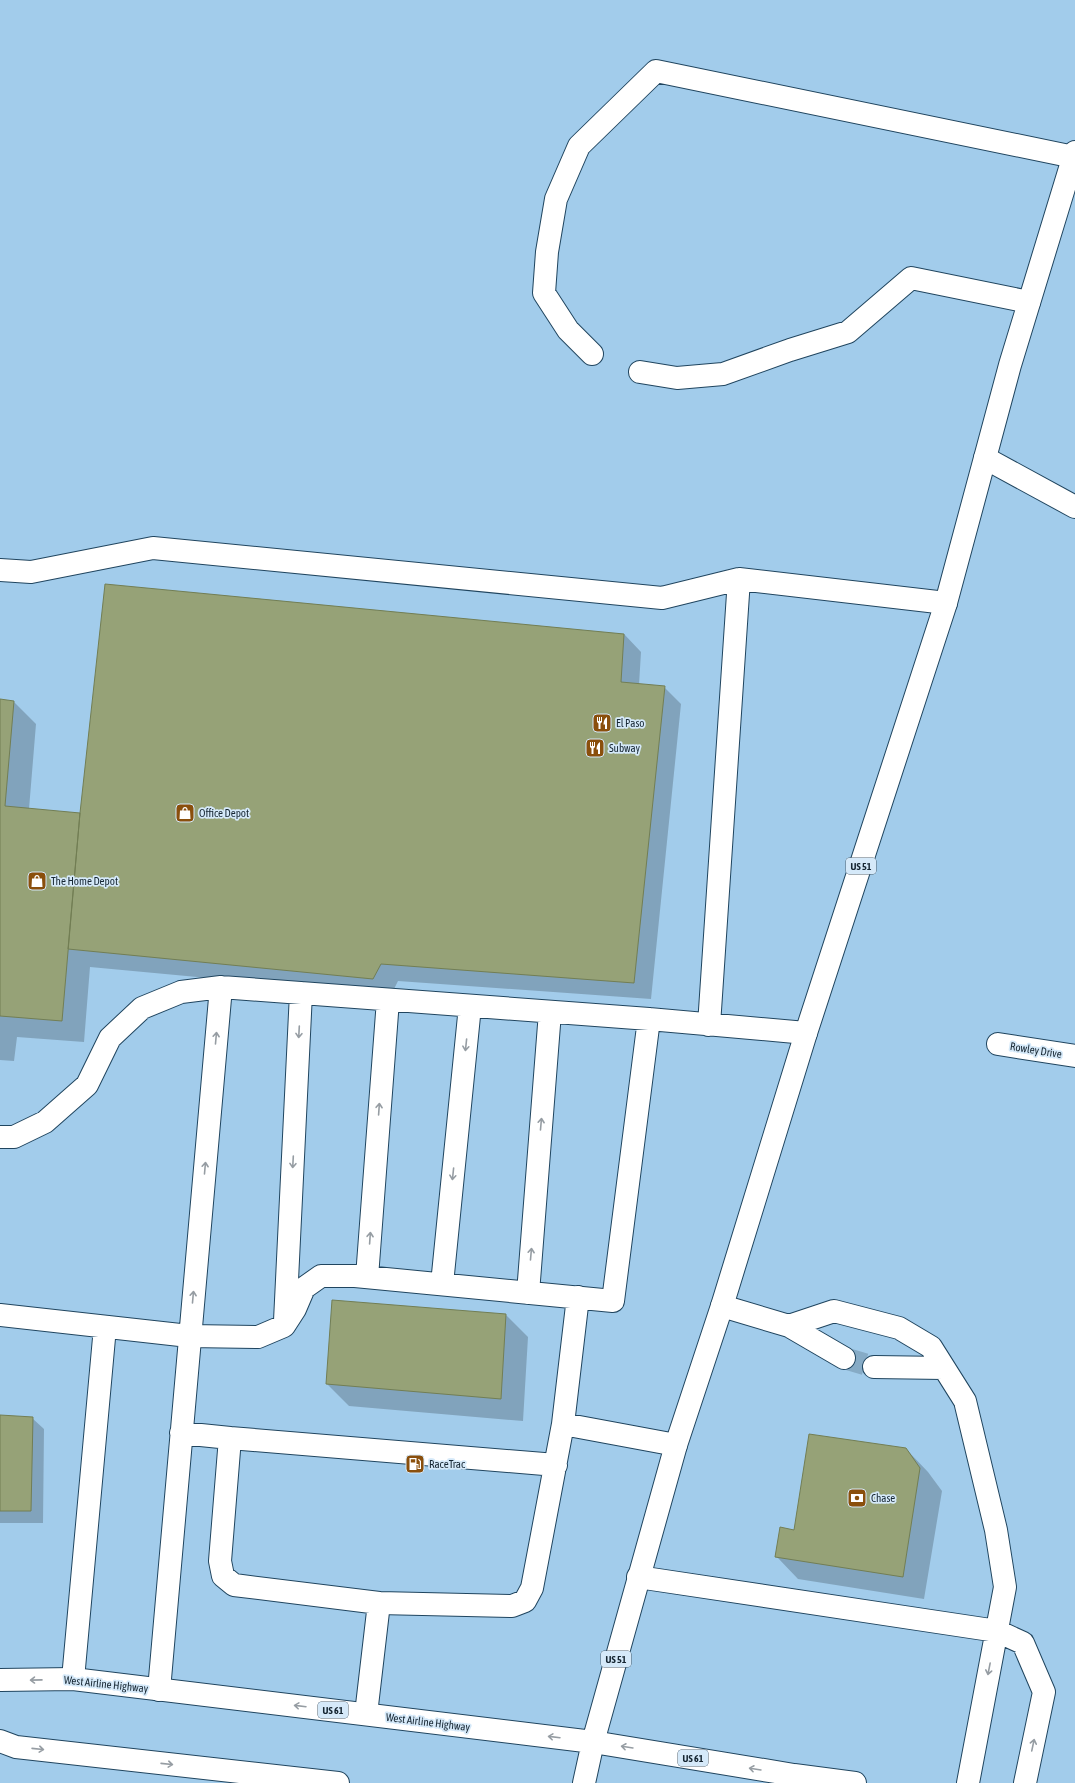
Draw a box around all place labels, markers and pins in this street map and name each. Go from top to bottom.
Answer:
restaurant icon: El Paso [591,712,613,734]
place label: El Paso [616,717,644,729]
restaurant icon: Subway [584,737,606,759]
place label: Subway [609,742,641,754]
shop icon: Office Depot [174,802,196,824]
place label: Office Depot [199,807,249,819]
shop icon: The Home Depot [26,870,48,892]
place label: The Home Depot [51,875,118,887]
fuel station icon: RaceTrac [404,1453,426,1475]
place label: RaceTrac [429,1458,466,1470]
bank icon: Chase [846,1487,868,1509]
place label: Chase [871,1492,895,1504]

